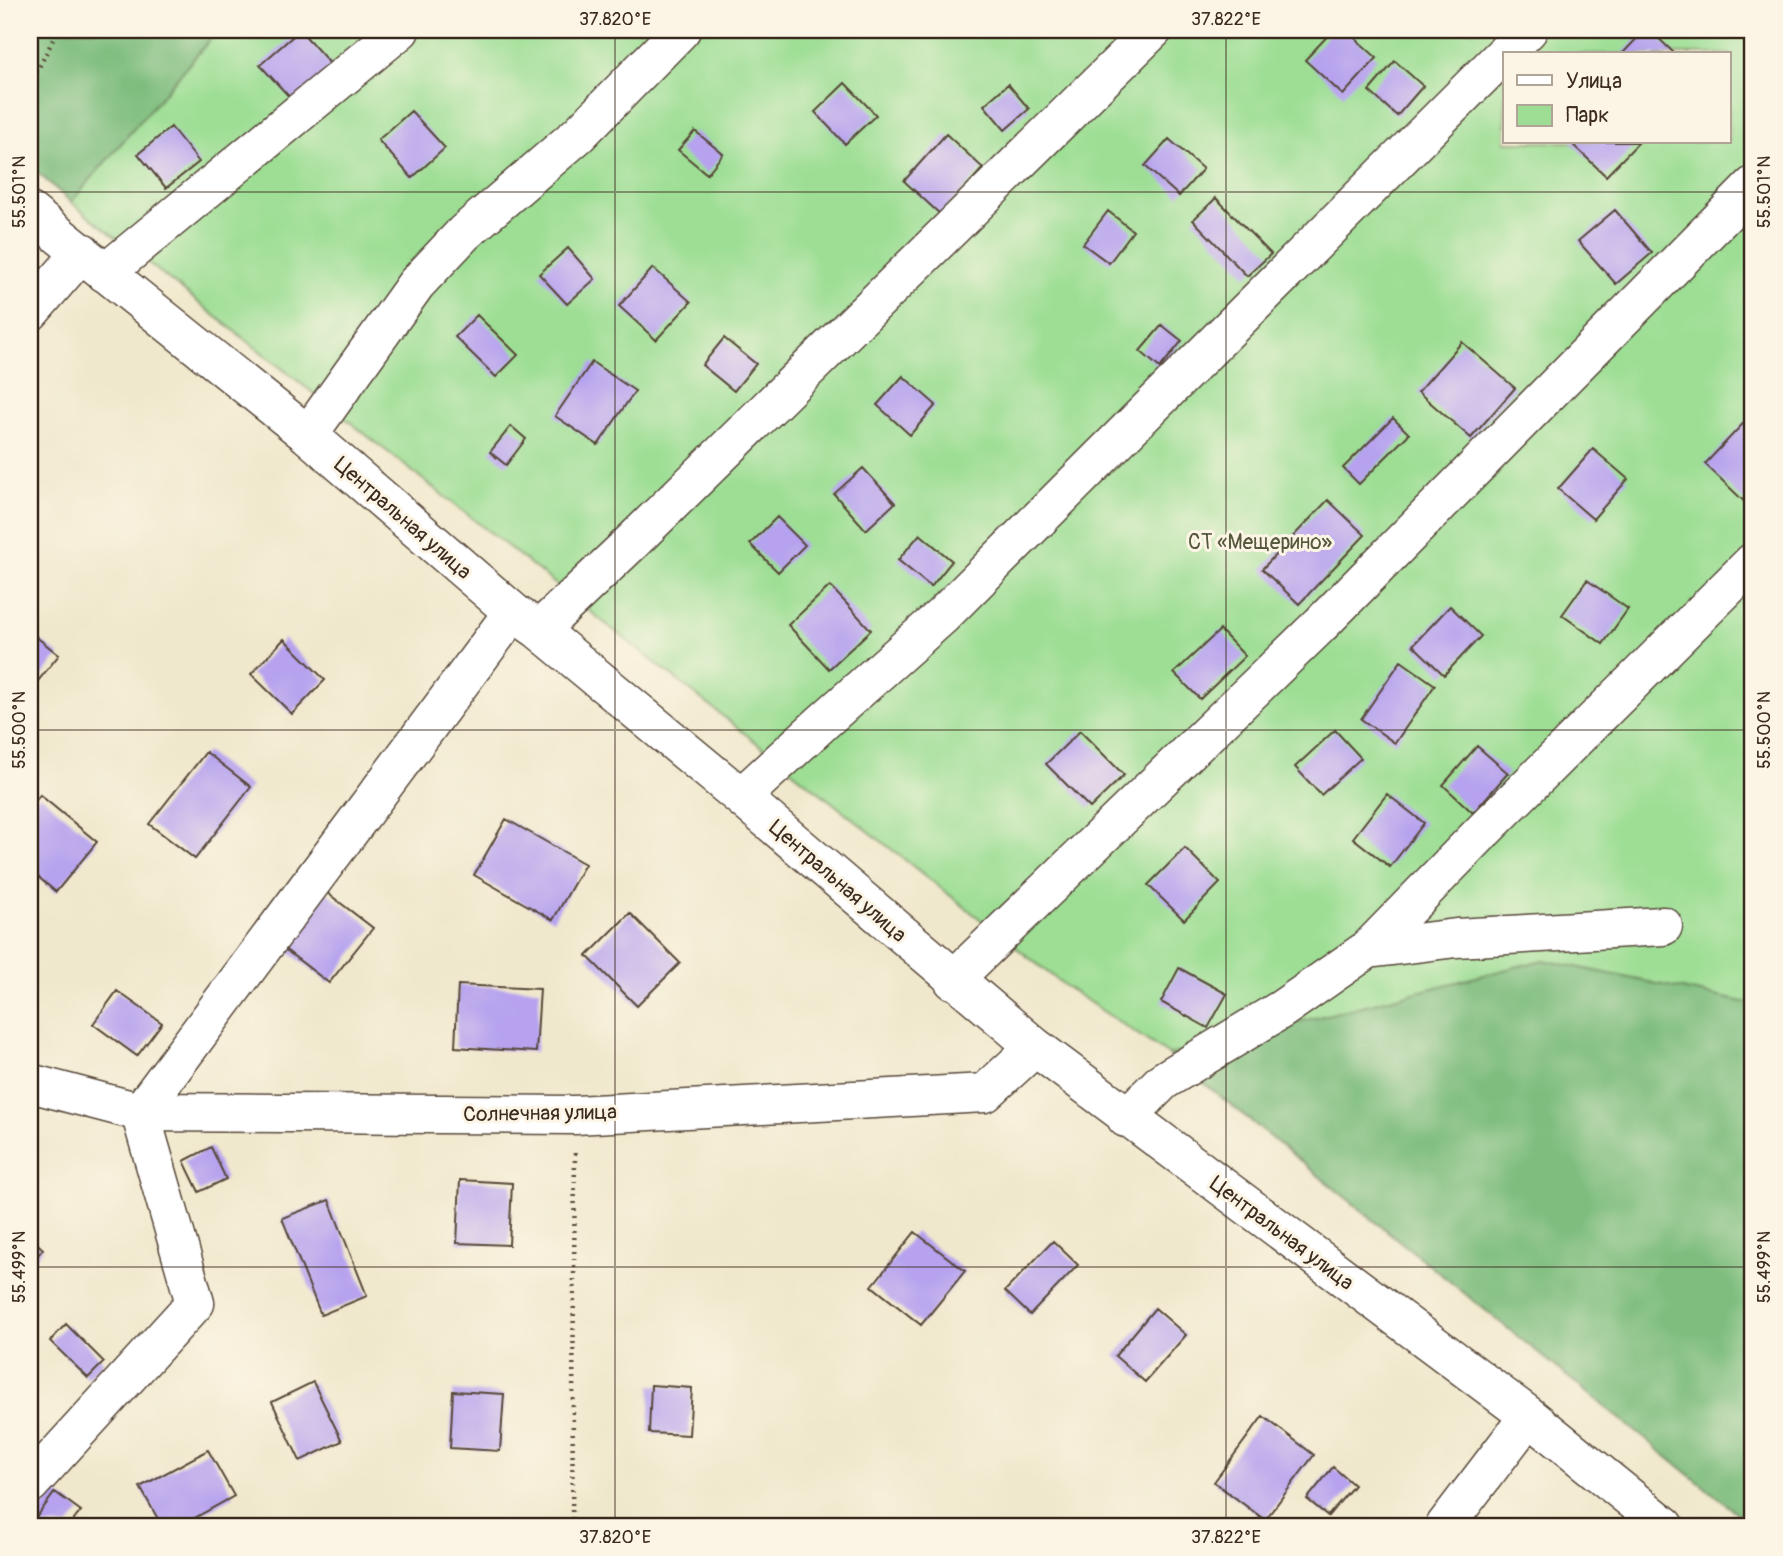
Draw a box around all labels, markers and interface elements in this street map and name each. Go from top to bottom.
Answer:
text: 37.820°E [579,8,651,31]
text: 37.822°E [1191,8,1261,31]
legend [1503,52,1730,144]
text: Улица [1566,68,1622,95]
text: Парк [1566,102,1609,129]
text: 55.501°N [8,156,31,228]
text: 55.501°N [1753,156,1776,228]
street label: Центральная улица [328,451,477,586]
park label: СТ «Мещерино» [1188,529,1332,556]
text: 55.500°N [8,691,31,769]
text: 55.500°N [1753,691,1776,769]
street label: Центральная улица [763,814,912,949]
street label: Солнечная улица [463,1099,617,1128]
street label: Центральная улица [1204,1170,1359,1296]
text: 55.499°N [8,1231,31,1303]
text: 55.499°N [1753,1231,1776,1303]
text: 37.820°E [579,1526,651,1549]
text: 37.822°E [1191,1526,1261,1549]

